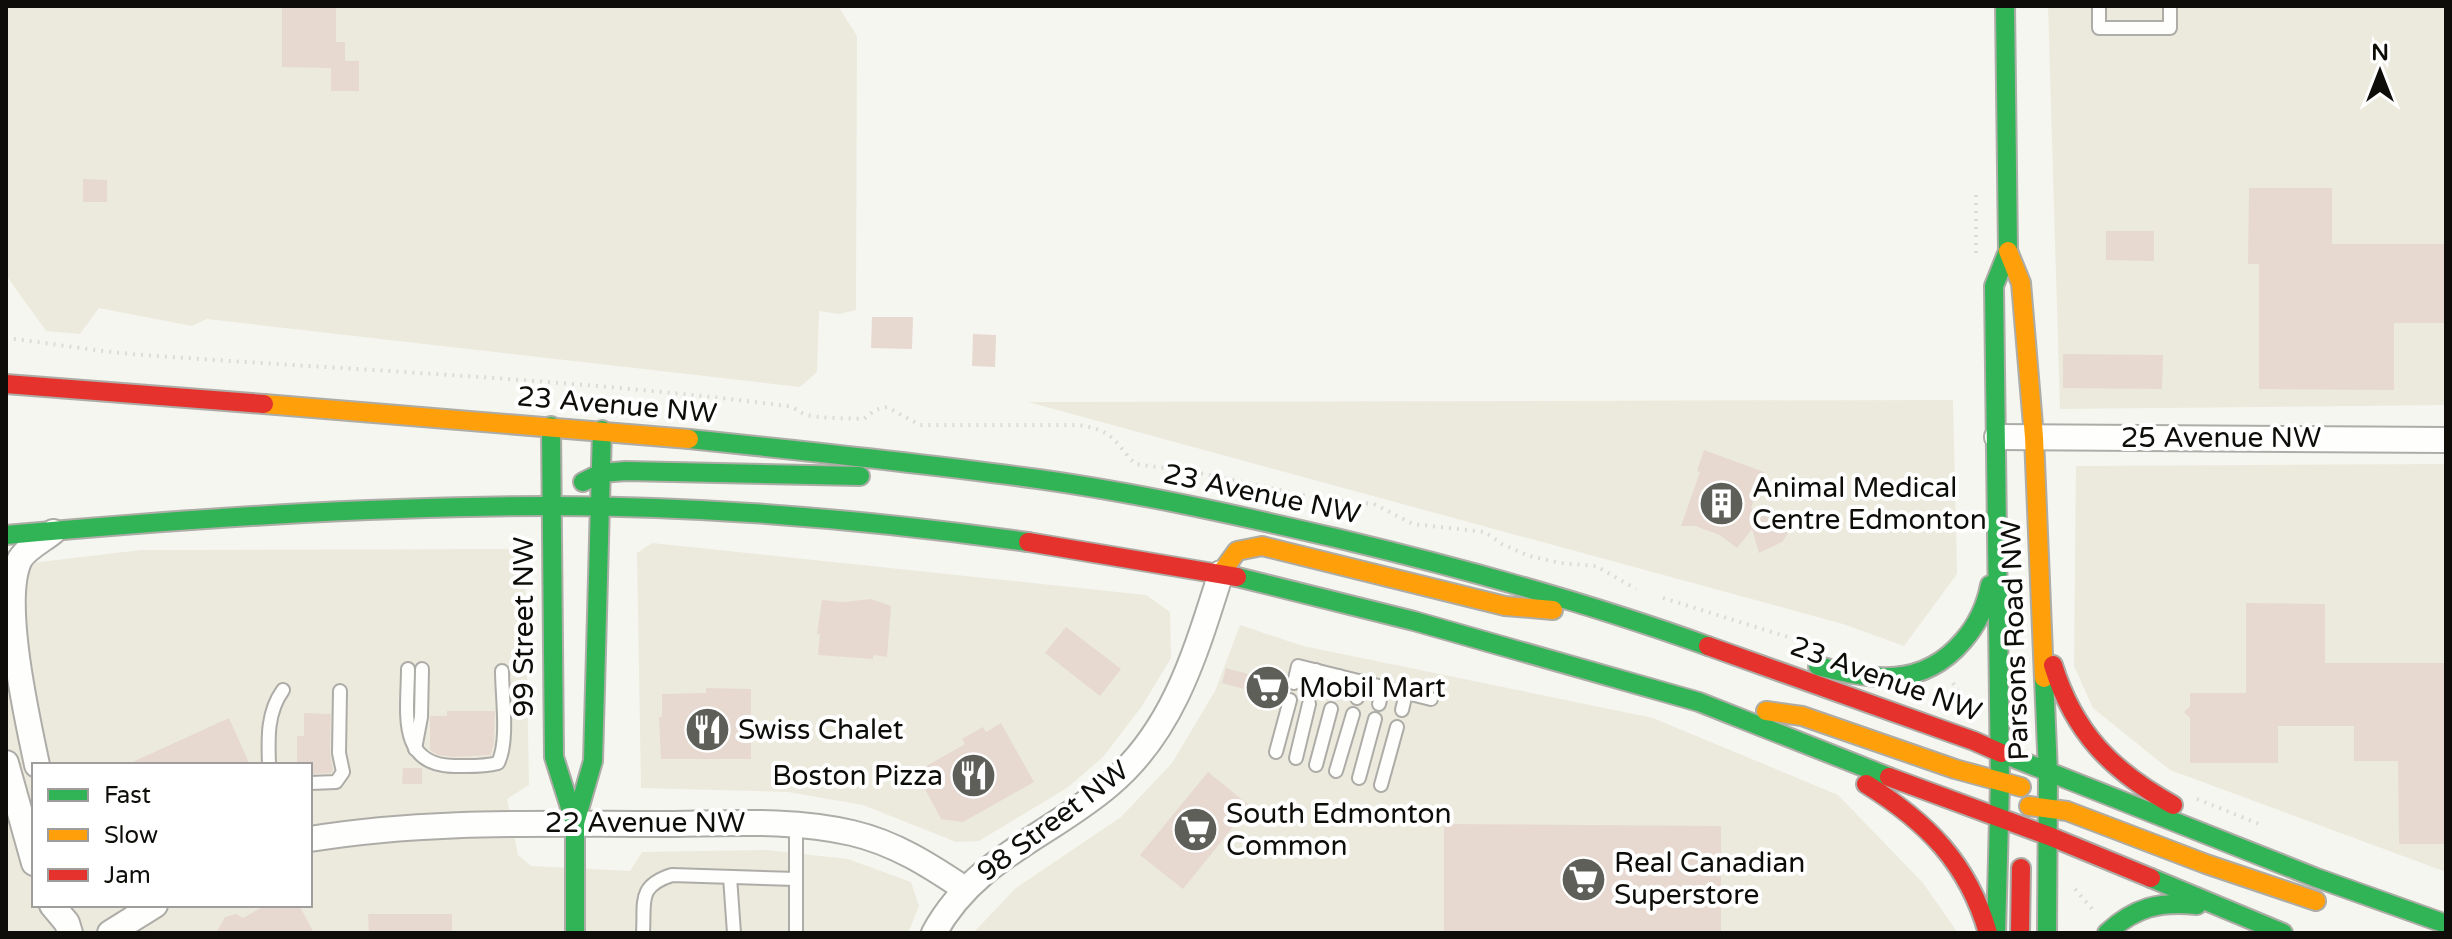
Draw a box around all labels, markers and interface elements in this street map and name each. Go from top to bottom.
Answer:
north arrow [2340,32,2420,112]
text: N [2371,40,2389,66]
street label: 23 Avenue NW [516,379,718,431]
street label: 25 Avenue NW [2121,421,2321,455]
street label: 23 Avenue NW [1160,457,1364,531]
place label: Animal Medical Centre Edmonton [1752,471,1987,537]
building icon: Animal Medical Centre Edmonton [1697,480,1745,528]
street label: Parsons Road NW [1994,519,2036,761]
street label: 99 Street NW [507,537,541,717]
street label: 23 Avenue NW [1786,629,1986,729]
supermarket icon: Mobil Mart [1244,664,1292,712]
place label: Mobil Mart [1299,671,1446,705]
restaurant icon: Swiss Chalet [683,706,731,754]
place label: Swiss Chalet [738,713,904,747]
restaurant icon: Boston Pizza [950,752,998,800]
street label: 98 Street NW [971,753,1135,889]
place label: Boston Pizza [772,759,943,793]
legend [32,763,312,907]
text: Fast [104,781,151,810]
place label: South Edmonton Common [1226,797,1452,863]
street label: 22 Avenue NW [545,806,745,840]
supermarket icon: South Edmonton Common [1171,806,1219,854]
text: Slow [104,821,158,850]
place label: Real Canadian Superstore [1614,846,1805,912]
supermarket icon: Real Canadian Superstore [1559,855,1607,903]
text: Jam [104,861,151,890]

